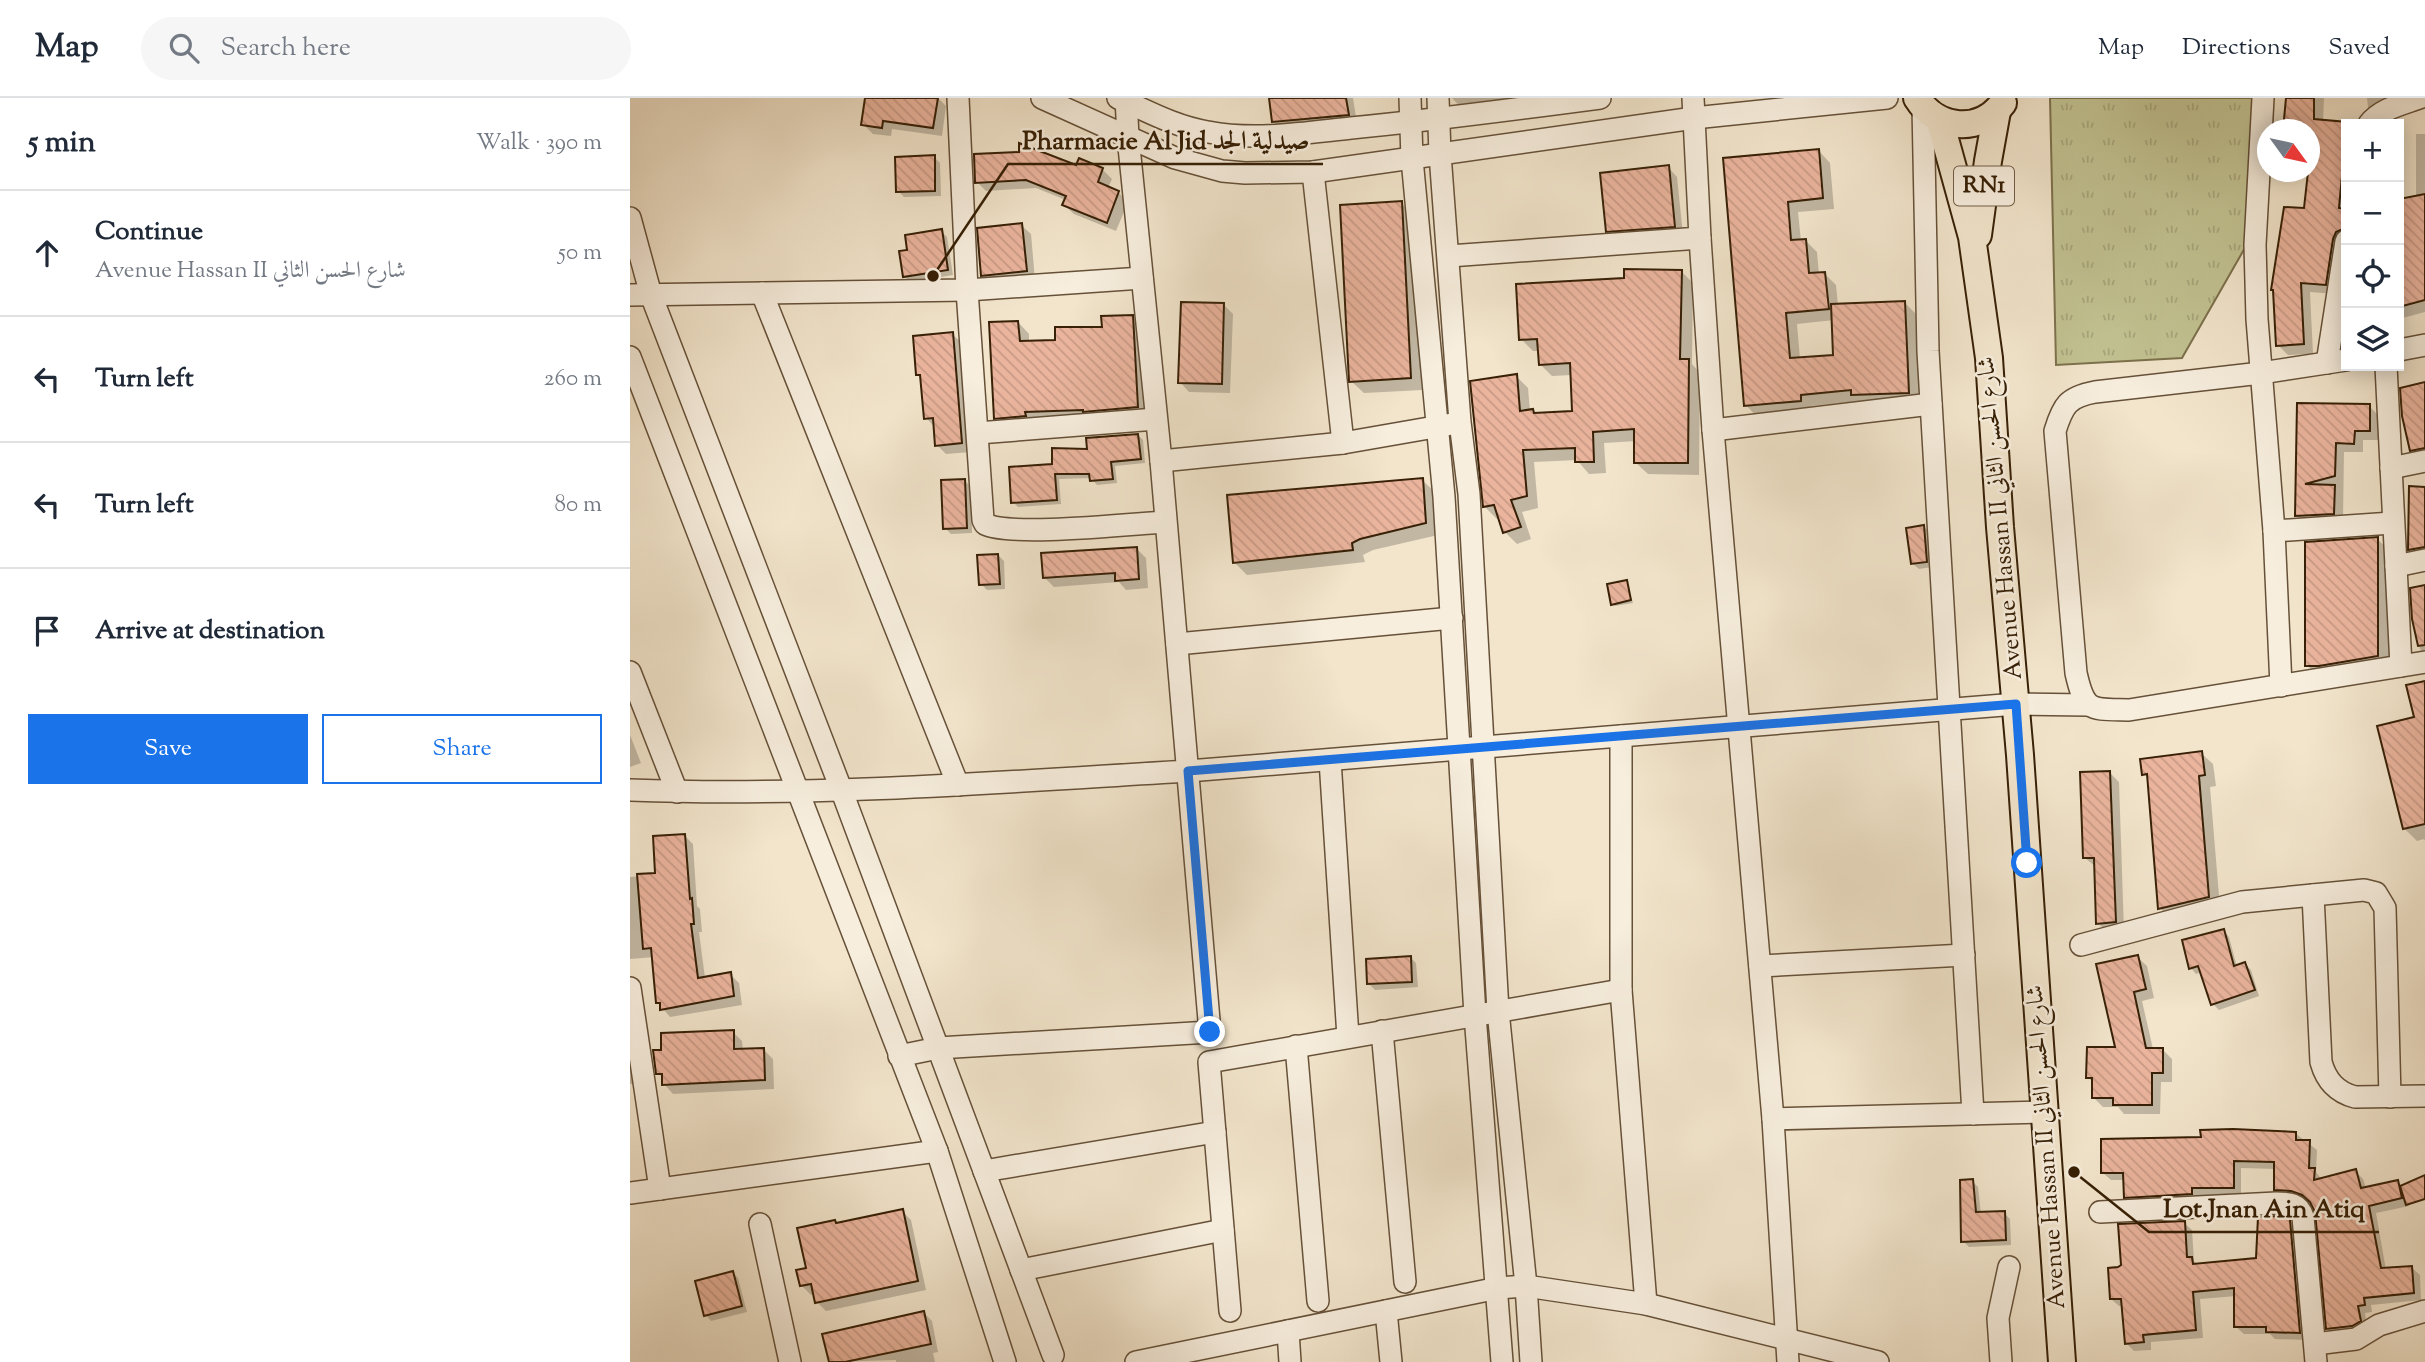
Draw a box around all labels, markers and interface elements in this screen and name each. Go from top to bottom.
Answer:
search box [141,17,631,80]
text: Map [35,24,99,72]
icon: search [165,29,203,67]
text: Search here [221,30,351,67]
text: Map [2098,31,2144,65]
text: Directions [2182,31,2290,65]
text: Saved [2328,31,2390,65]
callout: Pharmacie Al Jid صيدلية الجد [1008,117,1323,164]
north arrow [2257,119,2320,182]
map controls [2341,119,2404,371]
button: + [2341,119,2404,182]
text: 5 min [28,122,96,165]
text: Pharmacie Al Jid صيدلية الجد [1022,124,1310,161]
text: Walk · 390 m [476,127,602,160]
road number: RN1 [1954,166,2014,206]
button: − [2341,182,2404,245]
text: Continue [95,214,203,251]
icon: ahead [28,234,66,272]
text: 50 m [558,237,602,270]
button: locate [2341,245,2404,308]
text: Avenue Hassan II شارع الحسن الثاني [95,255,406,288]
button: layers [2341,308,2404,371]
street label: Avenue Hassan II شارع الحسن الثاني [1970,355,2033,681]
icon: left [28,360,66,398]
text: Turn left [95,361,194,398]
text: 260 m [544,363,602,396]
icon: left [28,486,66,524]
text: Turn left [95,487,194,524]
text: 80 m [554,489,602,522]
icon: arrive [28,612,66,650]
text: Arrive at destination [95,613,325,650]
button: Save [28,714,308,784]
button: Share [322,714,602,784]
route start [2011,847,2042,878]
street label: Avenue Hassan II شارع الحسن الثاني [2019,984,2076,1310]
route end [1194,1016,1225,1047]
callout: Lot.Jnan Ain Atiq [2149,1185,2379,1232]
text: Lot.Jnan Ain Atiq [2163,1192,2365,1229]

